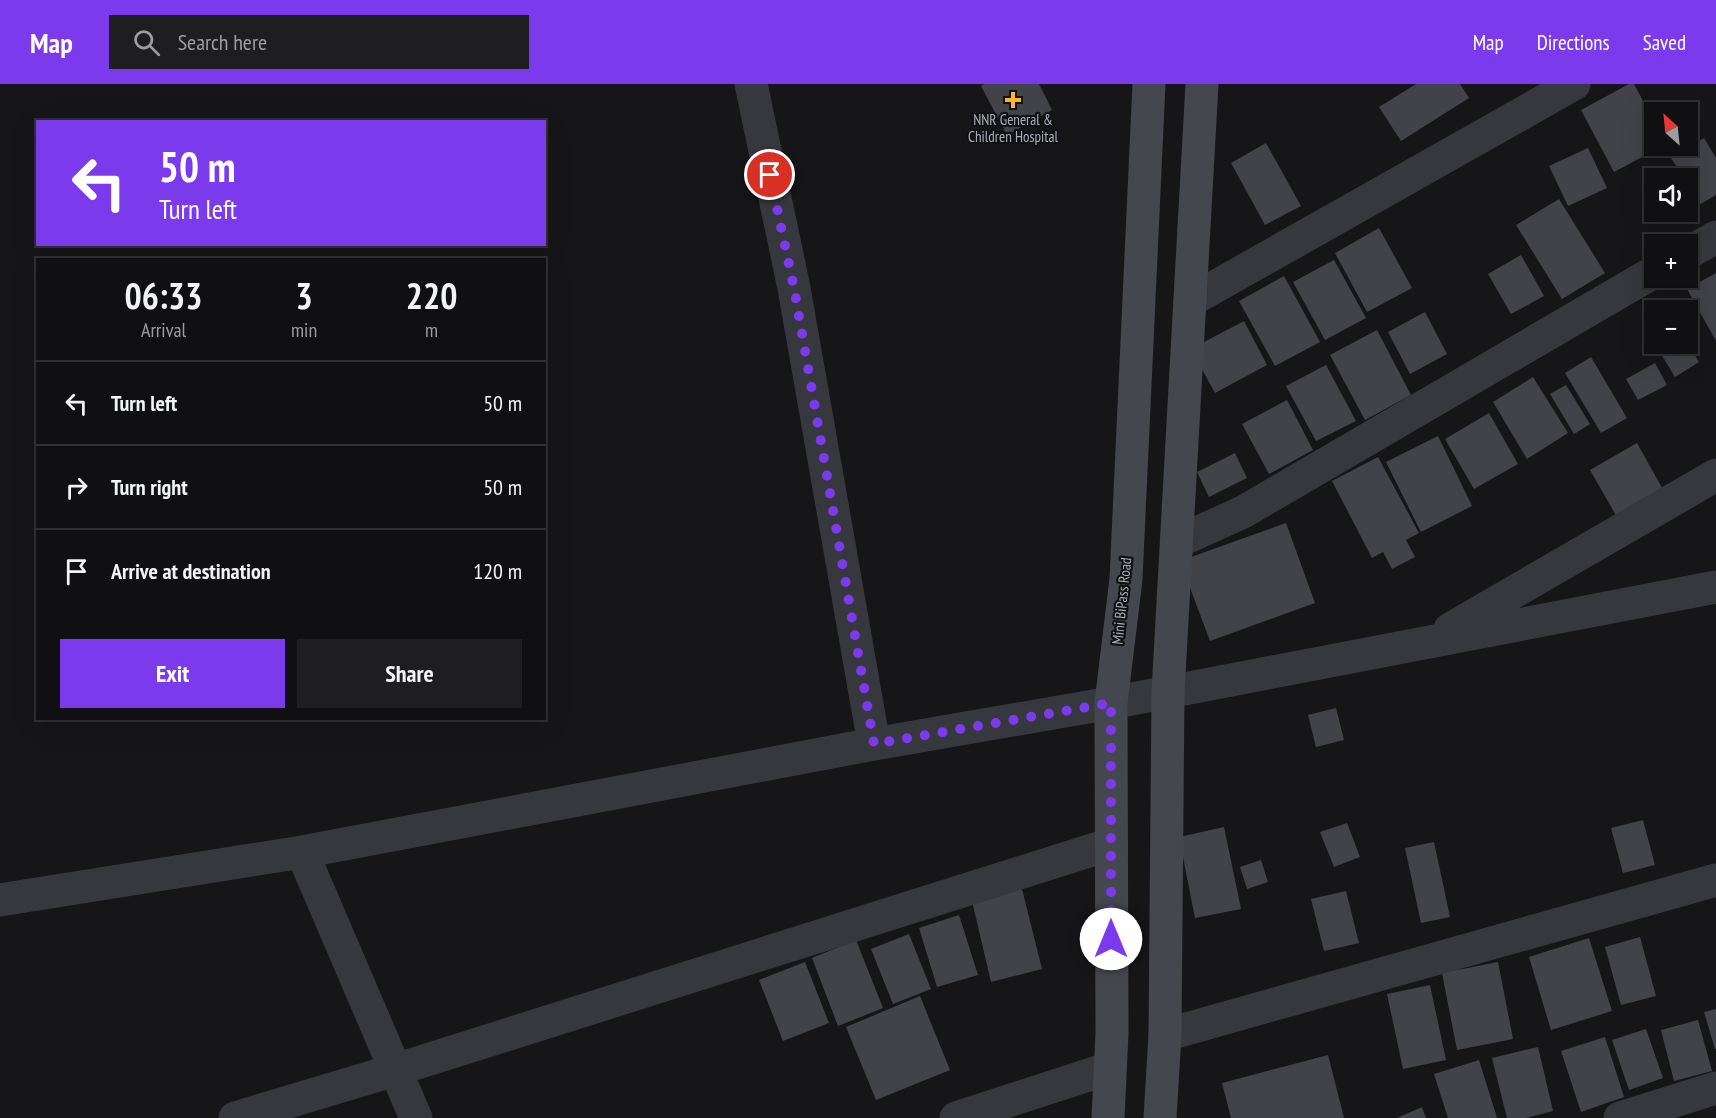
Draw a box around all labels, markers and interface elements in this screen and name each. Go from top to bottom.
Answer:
search box [109,15,529,69]
text: Map [30,24,73,61]
icon: search [130,26,163,59]
text: Search here [178,28,267,56]
text: Map [1473,29,1504,56]
text: Directions [1537,29,1610,56]
text: Saved [1643,29,1686,56]
marker: NNR General & Children Hospital [1004,91,1022,109]
north arrow [1644,102,1698,156]
map controls [1644,102,1698,354]
place label: NNR General & Children Hospital [968,110,1058,146]
text: 50 m [159,139,236,194]
icon: left [60,144,138,222]
pin [744,149,795,200]
icon: arrive [753,158,786,191]
button: sound [1644,168,1698,222]
text: Turn left [159,192,237,226]
button: + [1644,234,1698,288]
text: 06:33 [125,272,202,319]
text: 3 [295,272,313,319]
text: 220 [406,272,457,319]
button: − [1644,300,1698,354]
text: Arrival [141,317,186,343]
text: min [291,317,317,343]
text: m [425,317,438,343]
icon: left [60,387,93,420]
text: Turn left [111,389,177,417]
text: 50 m [483,389,522,417]
icon: right [60,471,93,504]
text: Turn right [111,473,188,501]
text: 50 m [483,473,522,501]
icon: arrive [60,555,93,588]
street label: Mini BiPass Road [1107,556,1136,645]
text: Arrive at destination [111,557,271,585]
text: 120 m [473,557,522,585]
button: Exit [60,639,285,708]
button: Share [297,639,522,708]
position arrow [1079,907,1143,971]

